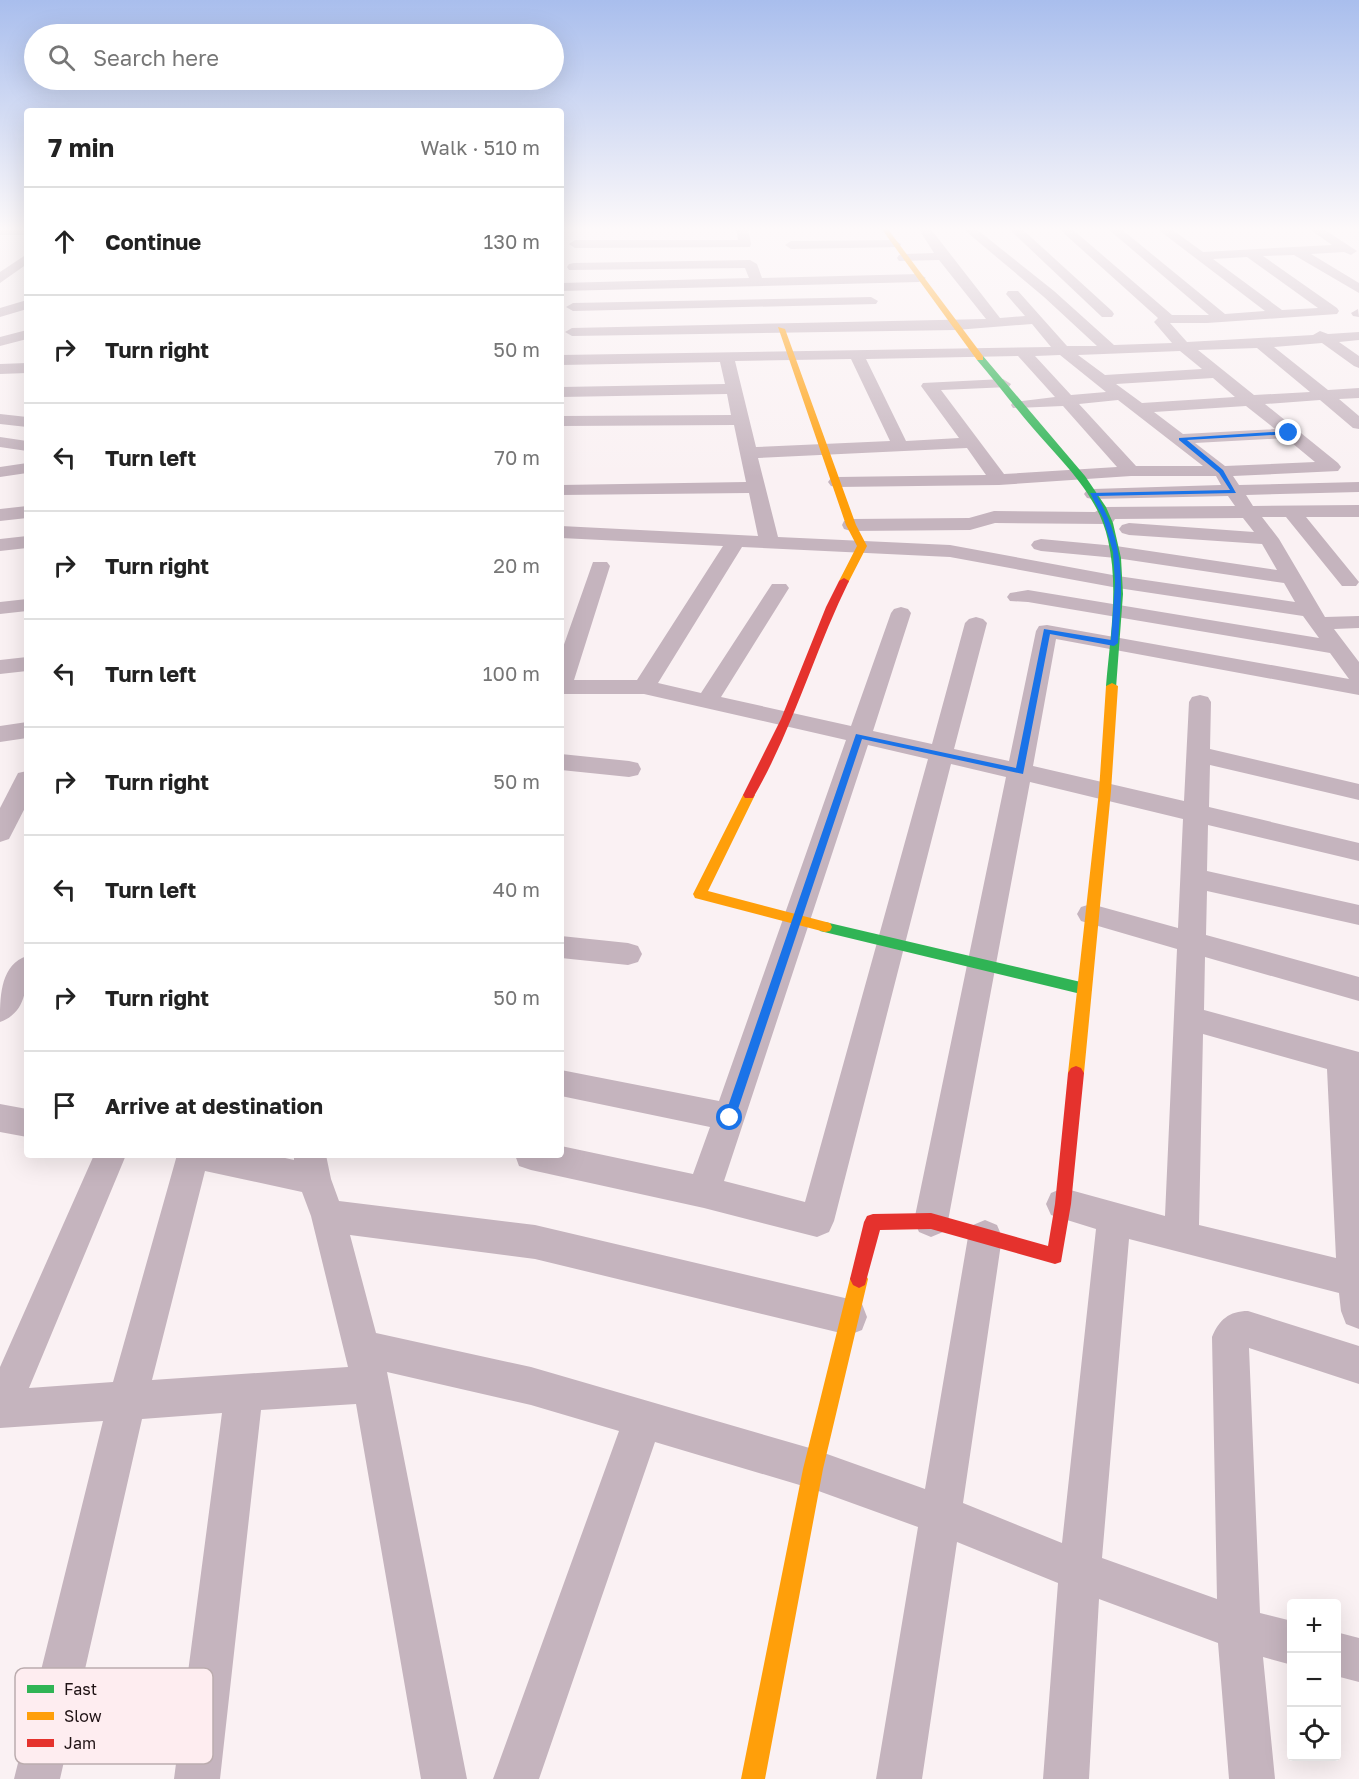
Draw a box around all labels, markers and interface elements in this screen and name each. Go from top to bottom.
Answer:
search box [24,24,564,90]
icon: search [45,41,78,74]
text: Search here [93,44,219,71]
text: 7 min [48,132,114,163]
text: Walk · 510 m [420,135,540,159]
icon: ahead [48,225,81,258]
text: Continue [105,228,201,255]
text: 130 m [484,229,540,253]
icon: right [48,333,81,366]
text: Turn right [105,336,209,363]
text: 50 m [493,337,540,361]
route end [1275,419,1301,445]
icon: left [48,441,81,474]
text: Turn left [105,444,196,471]
text: 70 m [494,445,540,469]
icon: right [48,549,81,582]
text: Turn right [105,552,209,579]
text: 20 m [493,553,540,577]
icon: left [48,657,81,690]
text: Turn left [105,660,196,687]
text: 100 m [483,661,540,685]
icon: right [48,765,81,798]
text: Turn right [105,768,209,795]
text: 50 m [493,769,540,793]
icon: left [48,873,81,906]
text: Turn left [105,876,196,903]
text: 40 m [493,877,540,901]
icon: right [48,981,81,1014]
text: Turn right [105,984,209,1011]
text: 50 m [493,985,540,1009]
icon: arrive [48,1089,81,1122]
text: Arrive at destination [105,1092,323,1119]
route start [716,1104,742,1130]
map controls [1287,1599,1341,1761]
button: + [1287,1599,1341,1653]
button: − [1287,1653,1341,1707]
legend [15,1668,213,1764]
text: Fast [64,1679,97,1699]
text: Slow [64,1706,102,1726]
button: locate [1287,1707,1341,1761]
text: Jam [64,1733,96,1753]

